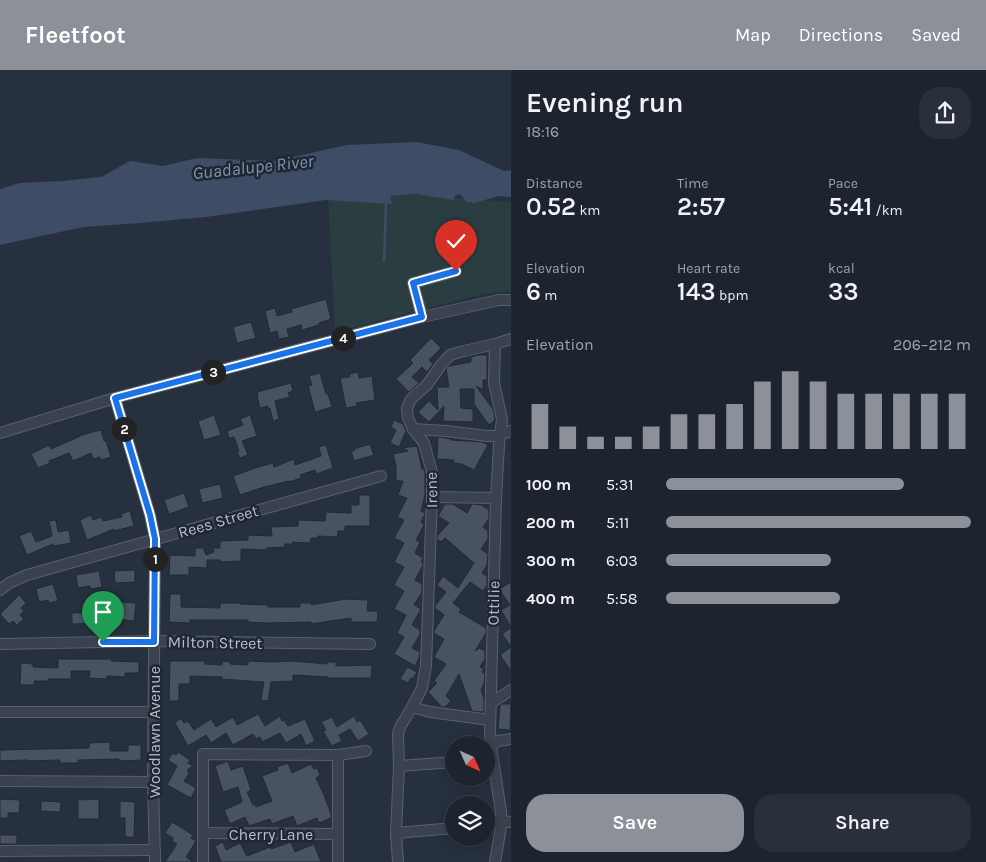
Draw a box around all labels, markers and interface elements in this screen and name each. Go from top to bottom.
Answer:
text: Fleetfoot [25,21,126,49]
text: Map [735,24,771,46]
text: Directions [799,24,883,46]
text: Saved [911,24,961,46]
text: Evening run [526,86,683,119]
button: share [919,87,971,139]
text: 18:16 [526,122,559,141]
water label: Guadalupe River [191,150,315,184]
text: Distance [526,175,583,192]
text: Time [677,175,708,192]
text: Pace [828,175,858,192]
text: 0.52 [526,192,576,221]
text: 2:57 [677,192,725,221]
text: 5:41 [828,192,872,221]
text: km [576,202,600,219]
text: /km [872,202,903,219]
pin [435,220,477,271]
icon: check [442,227,470,255]
text: Elevation [526,260,585,277]
text: Heart rate [677,260,740,277]
text: kcal [828,260,855,277]
text: 6 [526,277,541,306]
text: 143 [677,277,716,306]
text: 33 [828,277,859,306]
text: m [541,287,557,304]
text: bpm [716,287,749,304]
pin: 4 [330,326,356,350]
text: 4 [339,330,348,347]
text: Elevation [526,335,594,354]
text: 206–212 m [893,335,971,354]
pin: 3 [200,360,226,384]
text: 3 [209,364,218,381]
pin: 2 [112,416,136,442]
text: 2 [120,421,129,438]
street label: Irene [422,472,441,508]
text: 100 m [526,475,571,494]
text: 5:31 [606,475,633,494]
street label: Rees Street [176,501,260,542]
text: 200 m [526,513,575,532]
text: 5:11 [606,513,629,532]
pin: 1 [142,546,168,572]
text: 1 [153,551,158,568]
text: 300 m [526,551,575,570]
text: 6:03 [606,551,638,570]
street label: Ottilie [484,581,503,625]
text: 400 m [526,589,575,608]
text: 5:58 [606,589,638,608]
pin [82,591,124,642]
icon: arrive [89,598,117,626]
street label: Milton Street [167,632,263,653]
street label: Woodlawn Avenue [145,666,164,798]
north arrow [445,736,495,786]
map controls [445,736,495,846]
button: Save [526,794,744,852]
button: Share [754,794,971,852]
button: layers [445,796,495,846]
street label: Cherry Lane [229,825,313,844]

